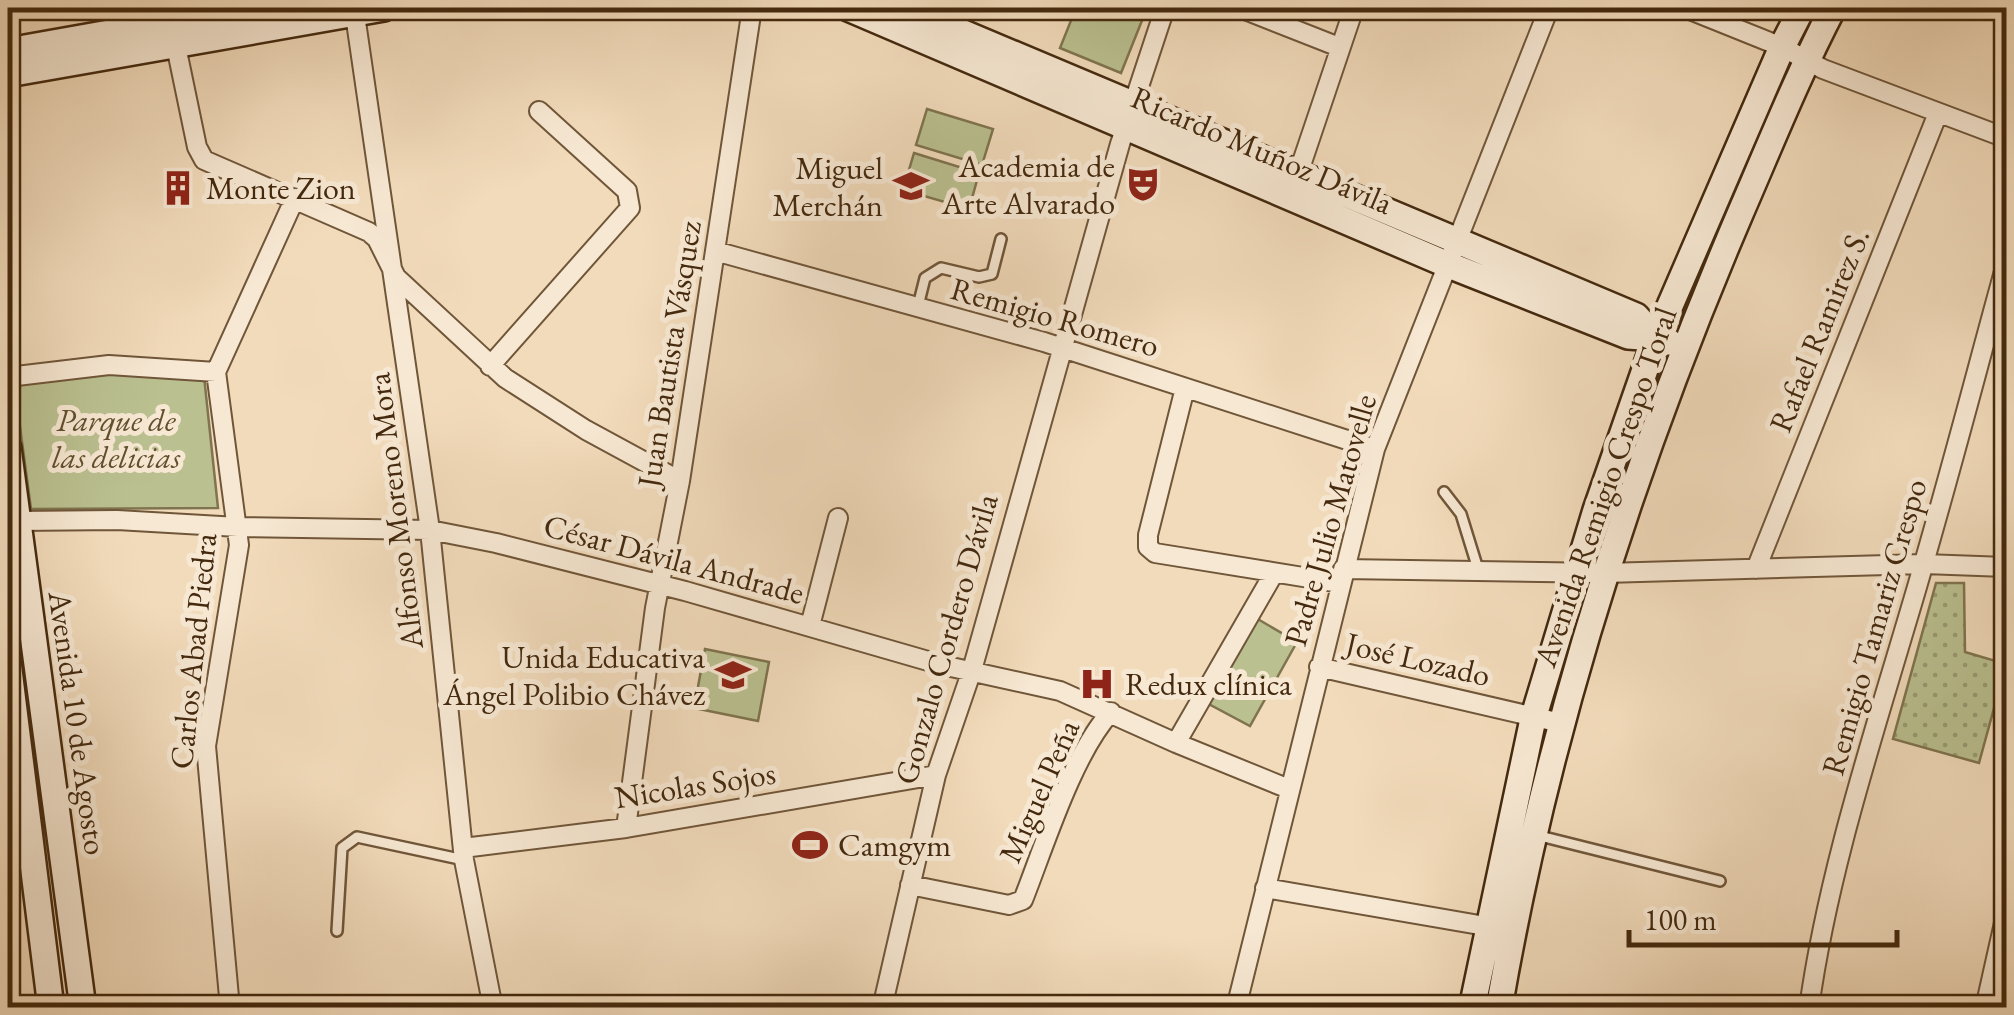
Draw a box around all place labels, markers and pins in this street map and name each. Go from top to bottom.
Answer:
place label: Academia de Arte Alvarado [941,145,1115,224]
place label: Miguel Merchán [772,147,883,226]
theatre icon: Academia de Arte Alvarado [1124,165,1162,203]
place label: Monte Zion [206,167,356,209]
school or university icon: Miguel Merchán [892,167,930,205]
building icon: Monte Zion [159,169,197,207]
place label: Unida Educativa Ángel Polibio Chávez [442,636,705,715]
school or university icon: Unida Educativa Ángel Polibio Chávez [714,656,752,694]
place label: Redux clínica [1125,663,1292,705]
hospital icon: Redux clínica [1078,665,1116,703]
place label: Camgym [838,824,951,866]
sports icon: Camgym [791,826,829,864]

